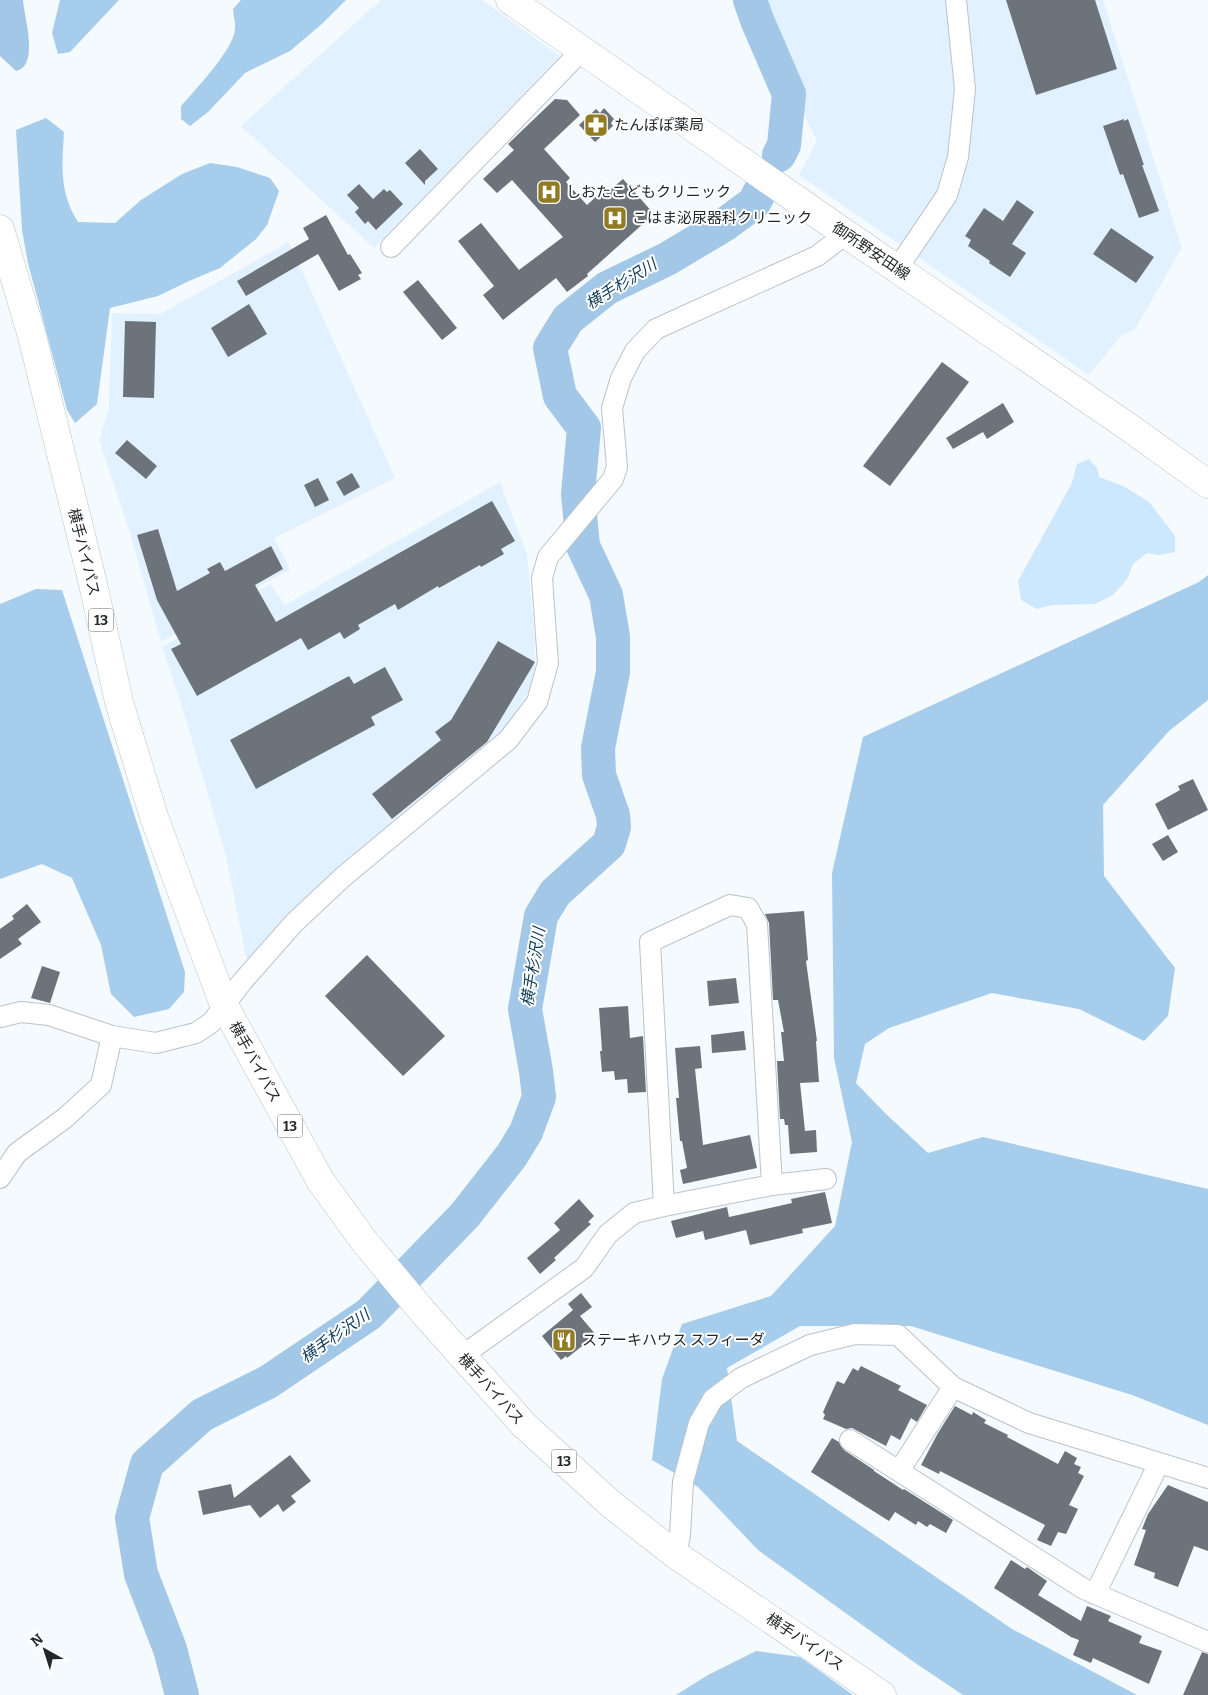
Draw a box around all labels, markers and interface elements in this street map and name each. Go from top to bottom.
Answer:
pharmacy icon: たんぽぽ薬局 [583,112,609,138]
place label: たんぽぽ薬局 [614,116,704,134]
hospital icon: しおたこどもクリニック [536,179,562,205]
place label: しおたこどもクリニック [566,183,731,201]
hospital icon: こはま泌尿器科クリニック [602,205,628,231]
place label: こはま泌尿器科クリニック [632,209,812,227]
street label: 御所野安田線 [829,218,913,284]
water label: 横手杉沢川 [582,254,662,313]
street label: 横手バイパス [64,506,104,598]
road number: 13 [88,608,114,632]
water label: 横手杉沢川 [517,924,549,1008]
street label: 横手バイパス [225,1018,285,1106]
road number: 13 [278,1114,302,1138]
water label: 横手杉沢川 [297,1304,375,1367]
restaurant icon: ステーキハウス スフィーダ [551,1327,577,1353]
place label: ステーキハウス スフィーダ [582,1331,765,1349]
street label: 横手バイパス [454,1350,528,1428]
road number: 13 [552,1450,576,1472]
street label: 横手バイパス [763,1609,847,1675]
north arrow [20,1625,70,1675]
text: N [28,1630,47,1650]

